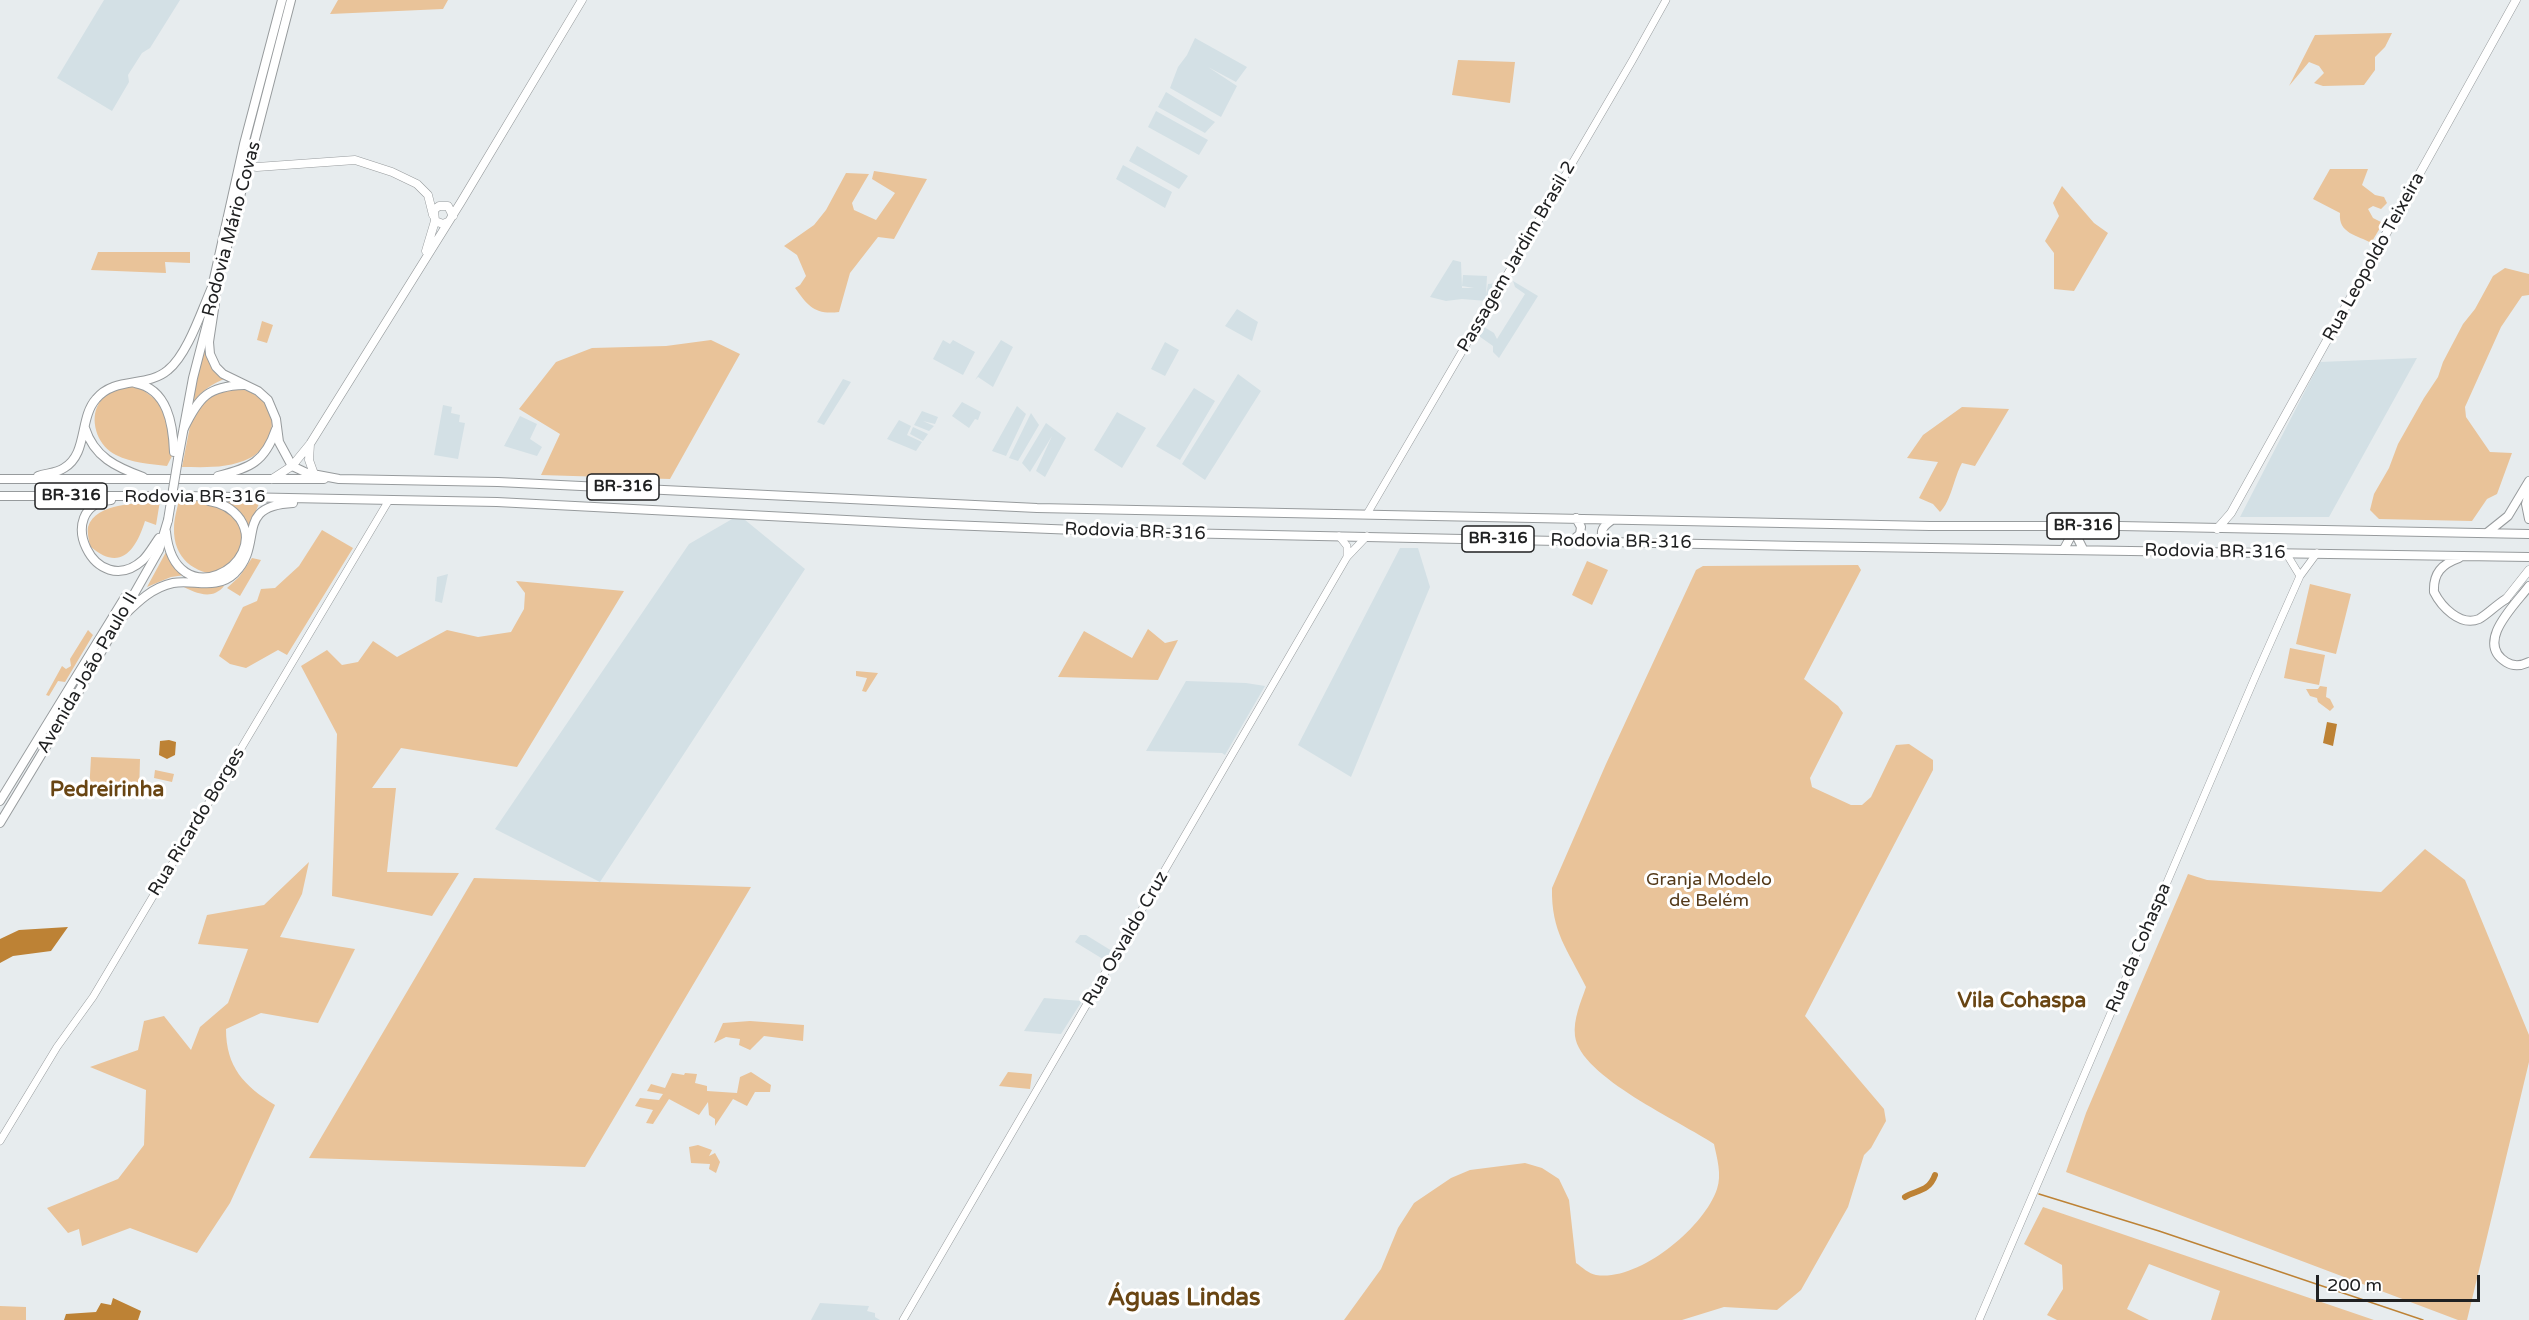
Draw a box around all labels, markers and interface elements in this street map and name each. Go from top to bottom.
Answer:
street label: Rodovia Mário Covas [198,139,266,319]
street label: Passagem Jardim Brasil 2 [1453,158,1581,356]
street label: Rua Leopoldo Teixeira [2319,169,2429,345]
road number: BR-316 [587,474,659,500]
road number: BR-316 [35,483,107,509]
street label: Rodovia BR-316 [124,486,266,508]
road number: BR-316 [2047,513,2119,539]
street label: Rodovia BR-316 [1064,519,1206,545]
road number: BR-316 [1462,526,1534,552]
street label: Rodovia BR-316 [1550,530,1692,554]
street label: Rodovia BR-316 [2144,540,2286,564]
street label: Avenida João Paulo II [33,589,143,757]
street label: Rua Ricardo Borges [144,744,250,900]
district label: Pedreirinha [50,777,164,803]
street label: Rua Osvaldo Cruz [1079,868,1173,1010]
park label: Granja Modelo de Belém [1646,869,1772,912]
street label: Rua da Cohaspa [2102,880,2176,1016]
district label: Vila Cohaspa [1958,988,2086,1014]
scale bar [2319,1263,2482,1301]
text: 200 m [2327,1274,2382,1296]
district label: Águas Lindas [1107,1285,1261,1313]

